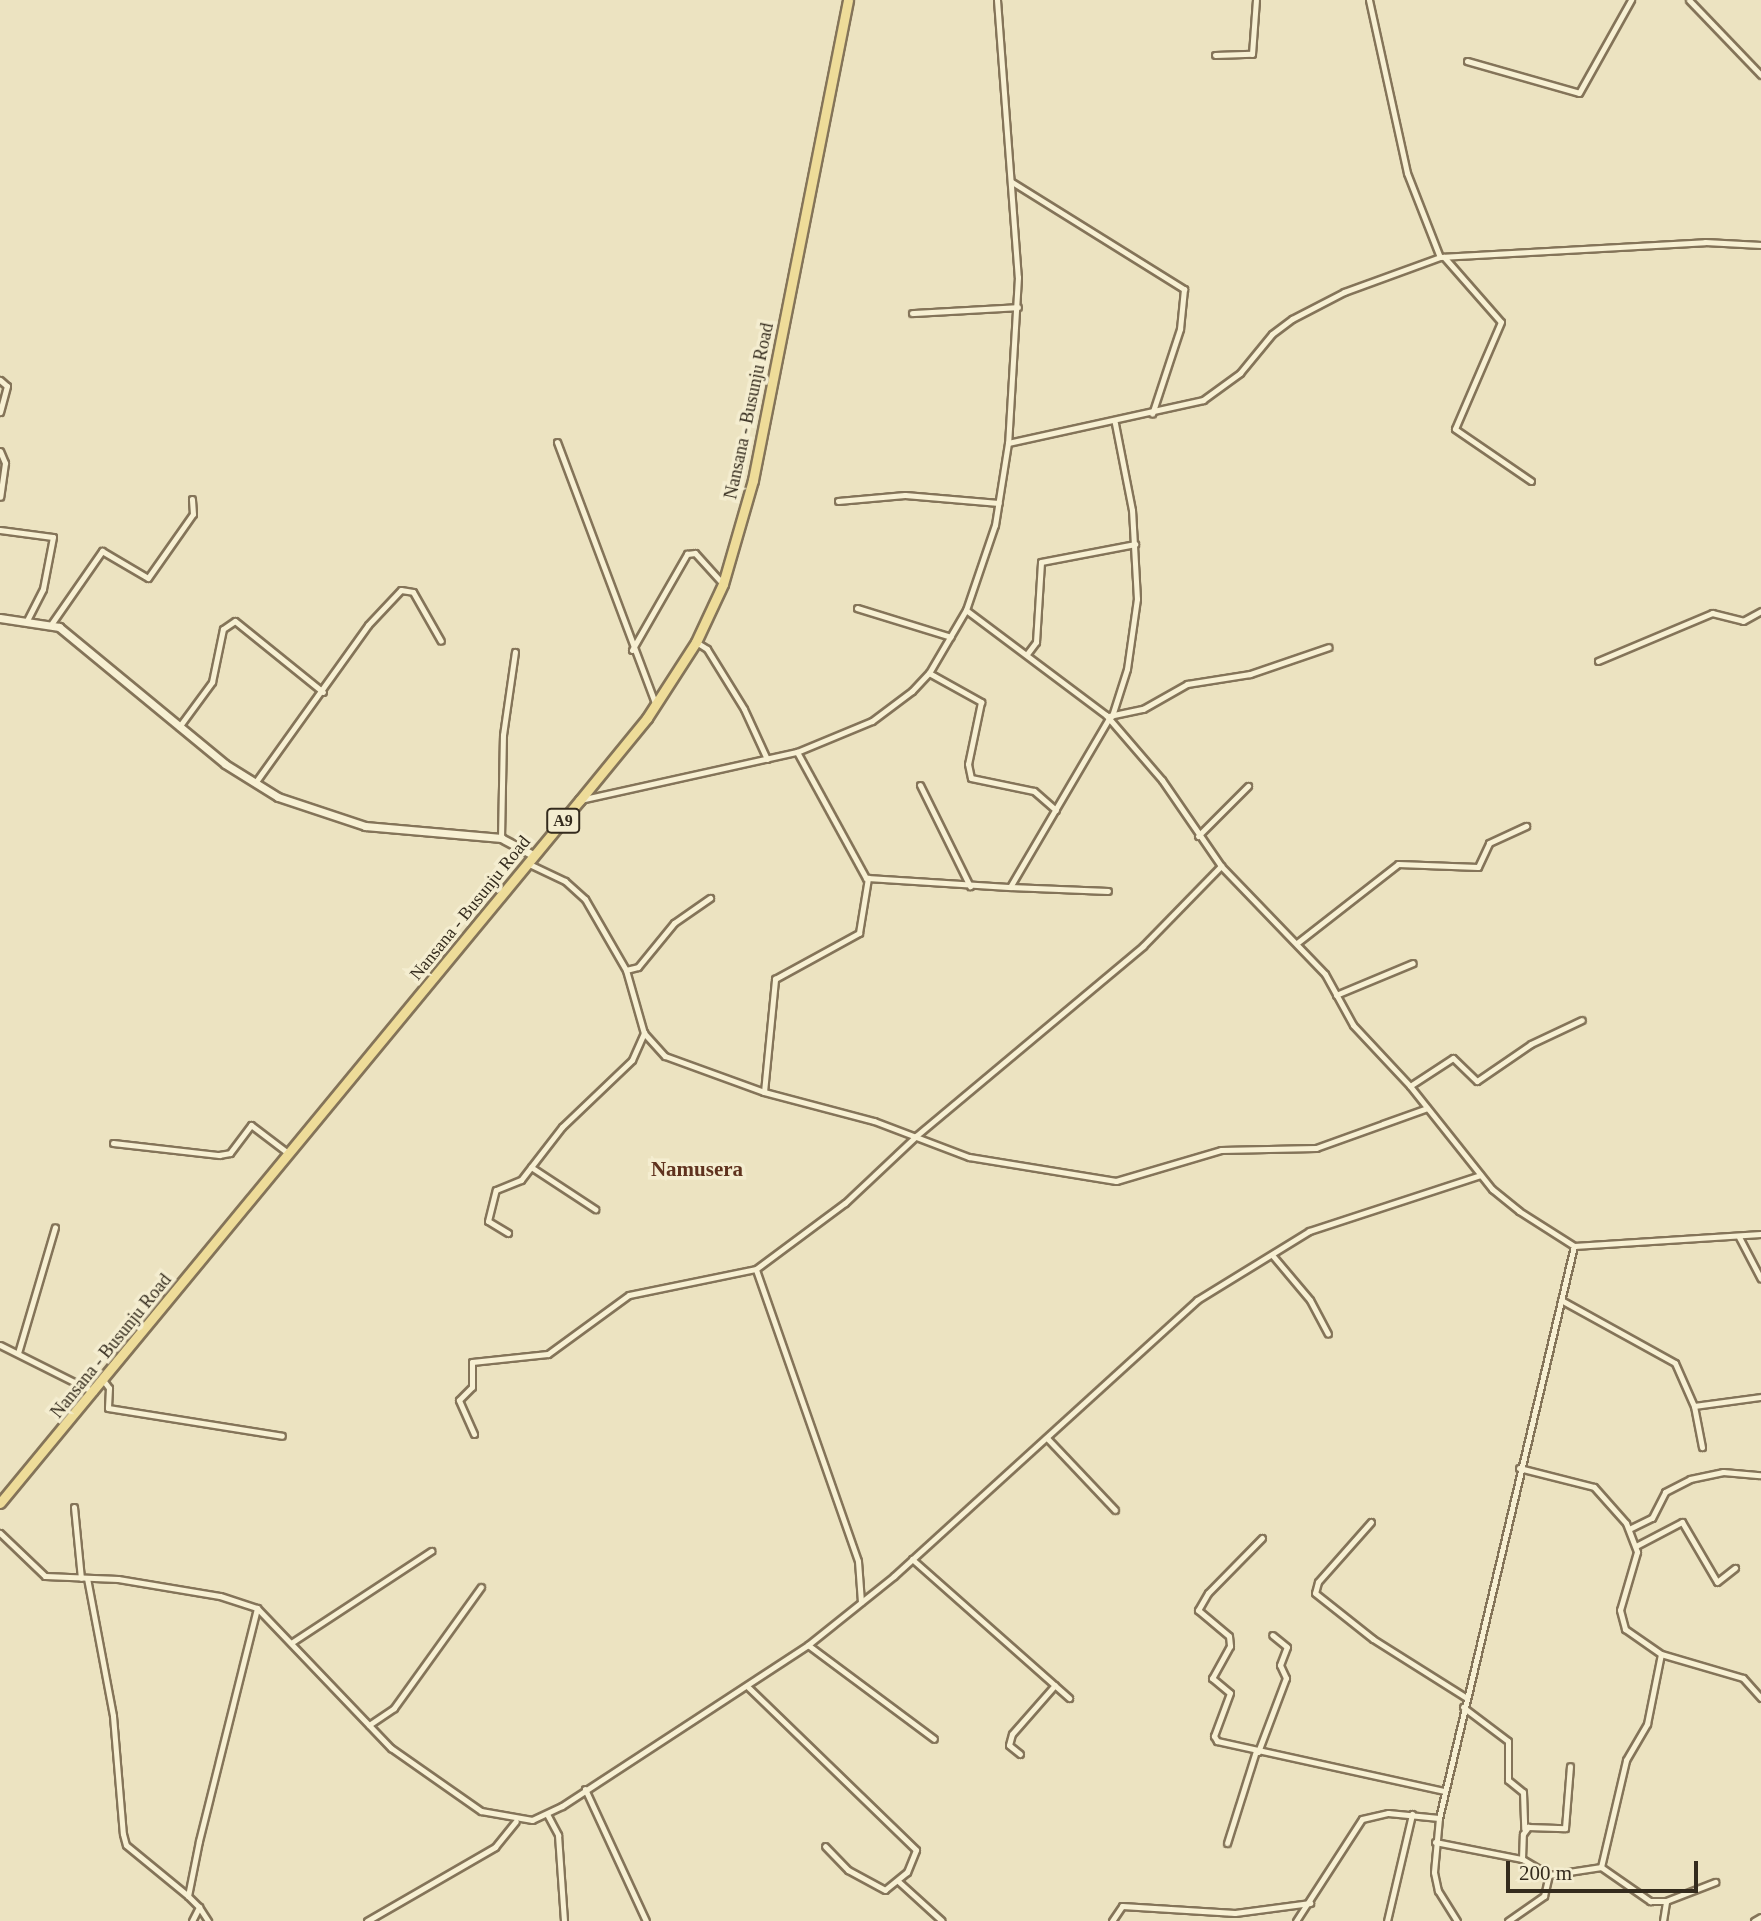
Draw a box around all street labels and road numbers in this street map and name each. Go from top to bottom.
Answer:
street label: Nansana - Busunju Road [720,321,778,501]
road number: A9 [546,808,580,834]
street label: Nansana - Busunju Road [405,831,535,985]
street label: Nansana - Busunju Road [46,1269,176,1423]

